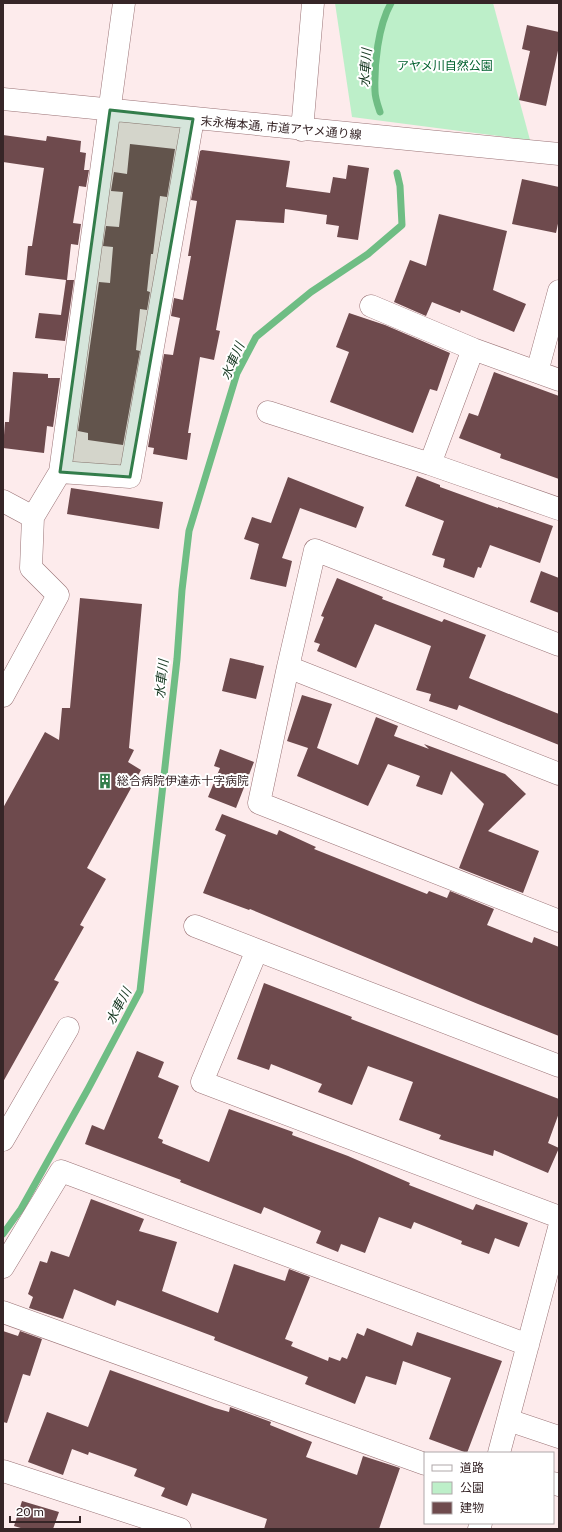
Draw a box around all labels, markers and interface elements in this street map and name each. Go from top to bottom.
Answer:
water label: 水車川 [357,46,374,88]
park label: アヤメ川自然公園 [397,59,493,73]
street label: 末永梅本通, 市道アヤメ通り線 [200,114,362,142]
water label: 水車川 [218,339,248,382]
water label: 水車川 [152,657,171,699]
building icon: 総合病院伊達赤十字病院 [96,772,114,790]
place label: 総合病院伊達赤十字病院 [117,774,249,788]
water label: 水車川 [103,984,135,1027]
legend [424,1452,554,1524]
text: 道路 [460,1461,484,1475]
text: 公園 [460,1481,484,1495]
scale bar [10,1498,80,1524]
text: 建物 [460,1501,484,1515]
text: 20 m [16,1505,44,1519]

